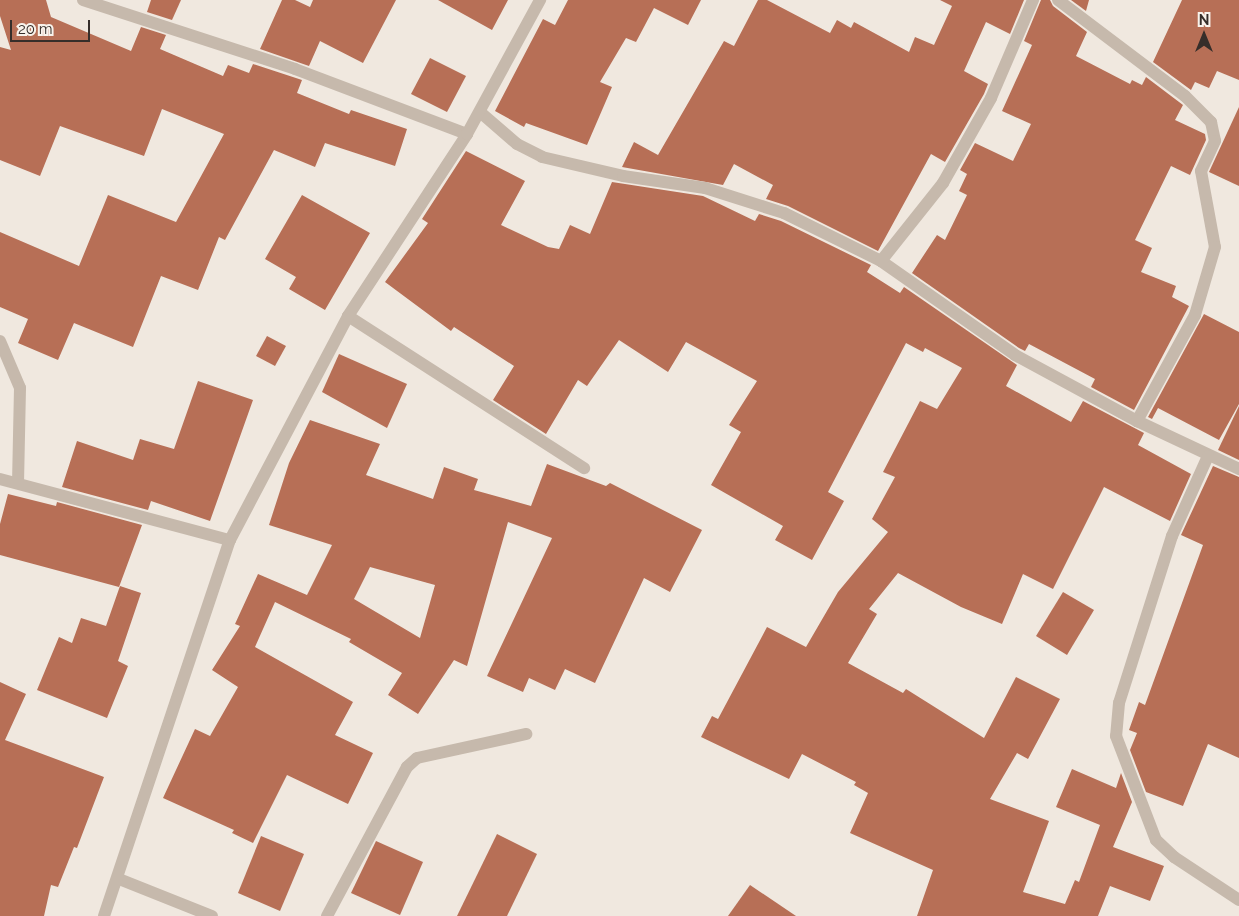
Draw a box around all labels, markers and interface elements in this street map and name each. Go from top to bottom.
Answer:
scale bar [12,10,92,42]
north arrow [1179,10,1229,60]
text: N [1199,12,1209,28]
text: 20 m [18,20,53,38]

